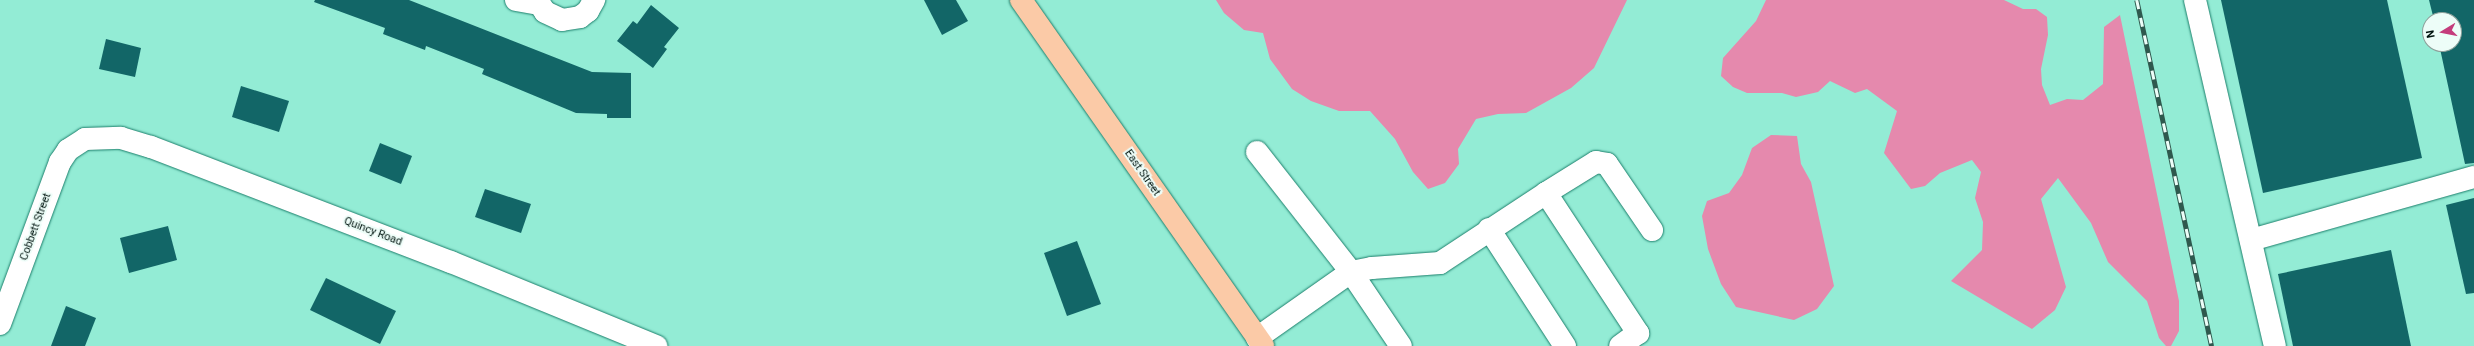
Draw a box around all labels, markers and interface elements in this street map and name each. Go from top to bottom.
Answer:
north arrow [2422,12,2462,52]
text: N [2424,29,2438,39]
street label: East Street [1121,147,1163,199]
street label: Cobbett Street [18,192,54,262]
street label: Quincy Road [342,215,404,249]

